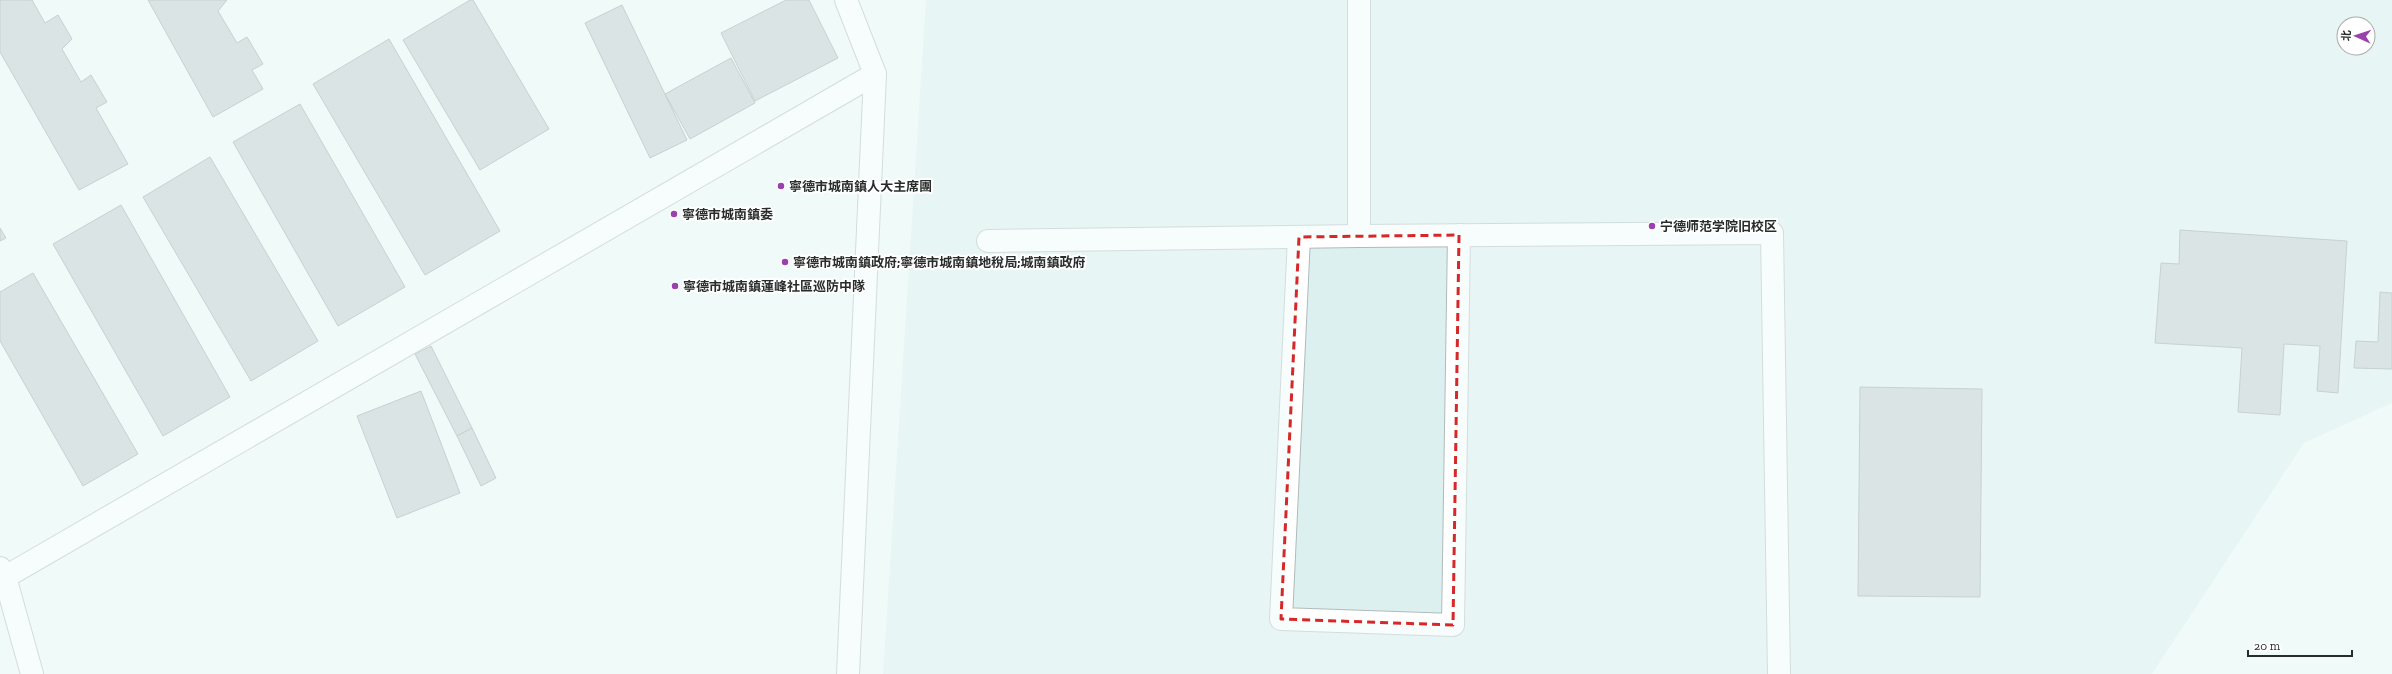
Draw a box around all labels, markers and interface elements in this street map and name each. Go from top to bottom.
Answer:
north arrow [2336,16,2376,56]
text: 北 [2340,30,2353,41]
place label: 寧德市城南鎮人大主席團 [789,179,932,194]
marker: 寧德市城南鎮人大主席團 [776,181,786,191]
place label: 寧德市城南鎮委 [682,207,773,222]
marker: 寧德市城南鎮委 [669,209,679,219]
place label: 宁德师范学院旧校区 [1660,219,1777,234]
marker: 宁德师范学院旧校区 [1647,221,1657,231]
place label: 寧德市城南鎮政府;寧德市城南鎮地稅局;城南鎮政府 [793,255,1085,270]
marker: 寧德市城南鎮政府;寧德市城南鎮地稅局;城南鎮政府 [780,257,790,267]
place label: 寧德市城南鎮蓮峰社區巡防中隊 [683,279,865,294]
marker: 寧德市城南鎮蓮峰社區巡防中隊 [670,281,680,291]
scale bar [2248,632,2352,658]
text: 20 m [2254,639,2281,653]

